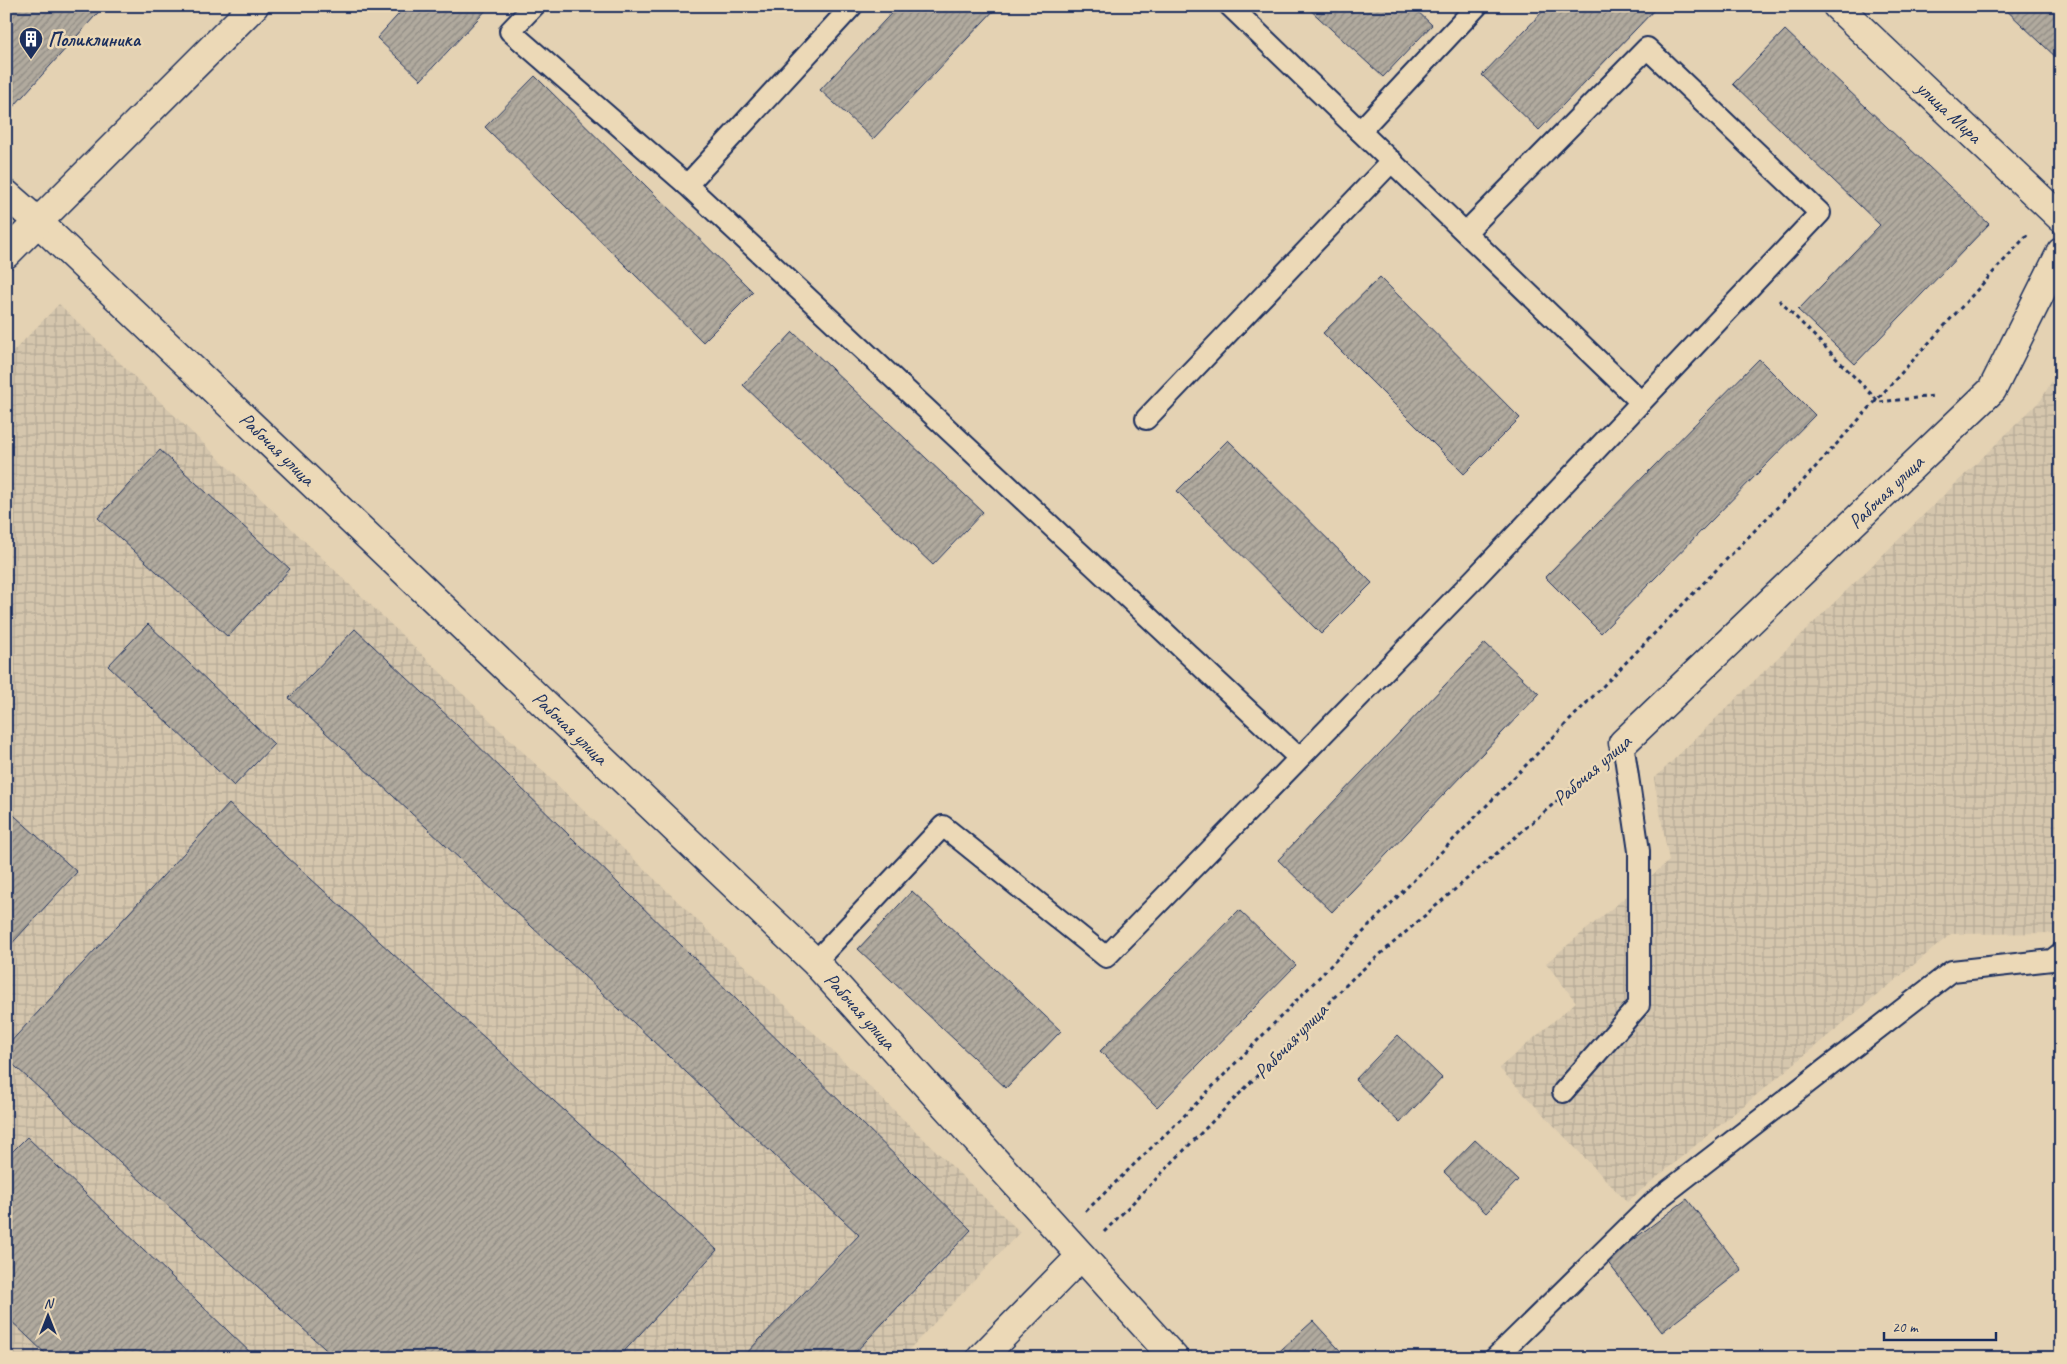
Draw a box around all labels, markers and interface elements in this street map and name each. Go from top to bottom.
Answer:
building icon: Поликлиника [18,26,44,60]
place label: Поликлиника [48,27,141,52]
street label: улица Мира [1910,75,1988,150]
street label: Рабочая улица [234,407,321,492]
street label: Рабочая улица [1843,449,1930,534]
street label: Рабочая улица [527,686,614,771]
street label: Рабочая улица [1548,728,1637,811]
street label: Рабочая улица [819,967,902,1056]
street label: Рабочая улица [1249,997,1334,1084]
north arrow [22,1292,72,1342]
text: N [44,1295,55,1312]
scale bar [1884,1309,1997,1341]
text: 20 m [1892,1318,1919,1337]

